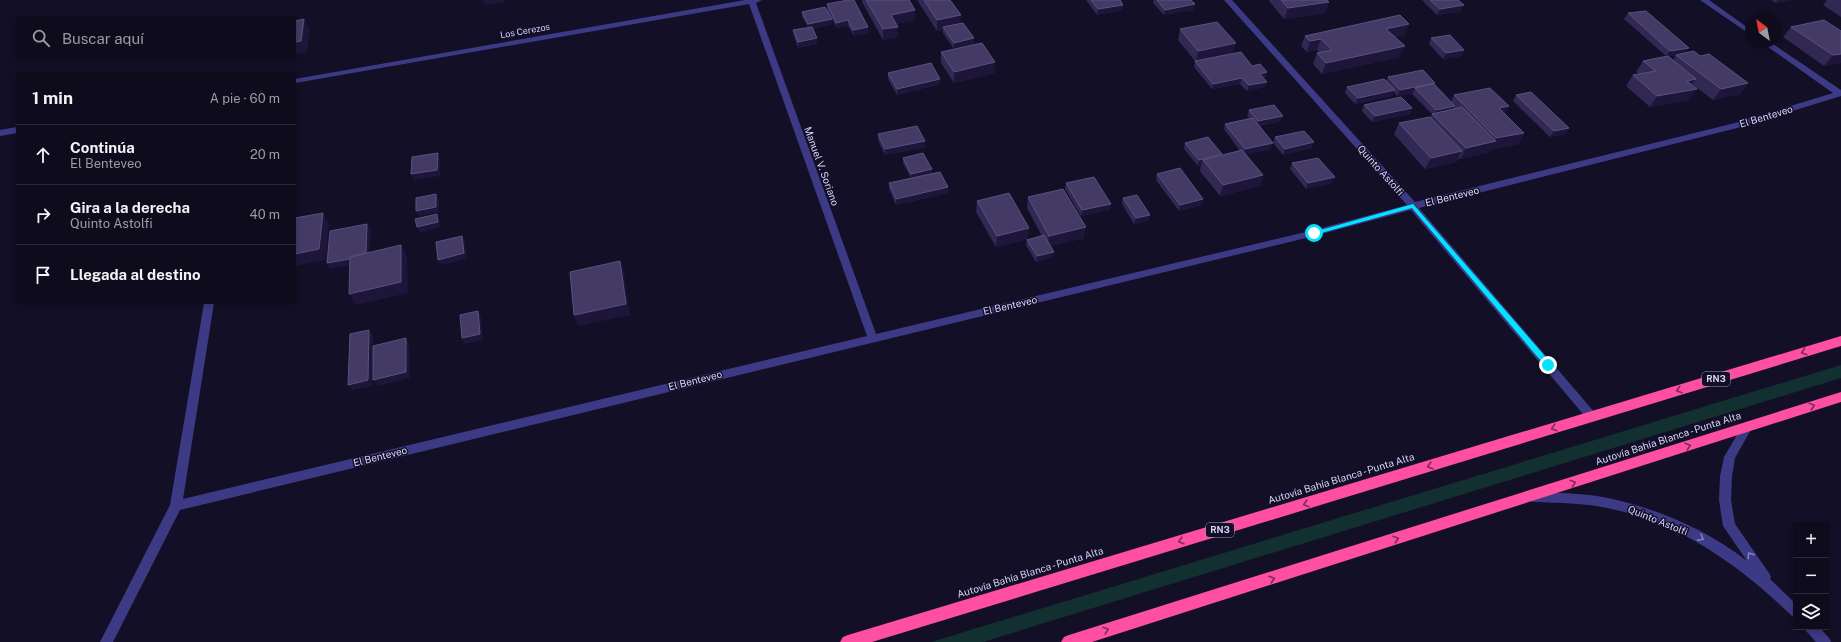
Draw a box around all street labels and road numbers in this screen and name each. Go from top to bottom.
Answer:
street label: Los Cerezos [499,21,551,40]
street label: El Benteveo [1738,102,1794,130]
street label: Manuel V. Soriano [802,125,842,208]
street label: Quinto Astolfi [1355,142,1407,198]
street label: El Benteveo [1424,183,1481,208]
street label: El Benteveo [982,293,1039,317]
street label: El Benteveo [667,367,724,392]
road number: RN3 [1702,372,1730,386]
street label: Autovía Bahía Blanca - Punta Alta [1594,409,1742,467]
street label: El Benteveo [352,443,409,468]
street label: Autovía Bahía Blanca - Punta Alta [1266,450,1416,506]
street label: Quinto Astolfi [1626,503,1690,537]
road number: RN3 [1206,523,1234,537]
street label: Autovía Bahía Blanca - Punta Alta [955,544,1105,600]

